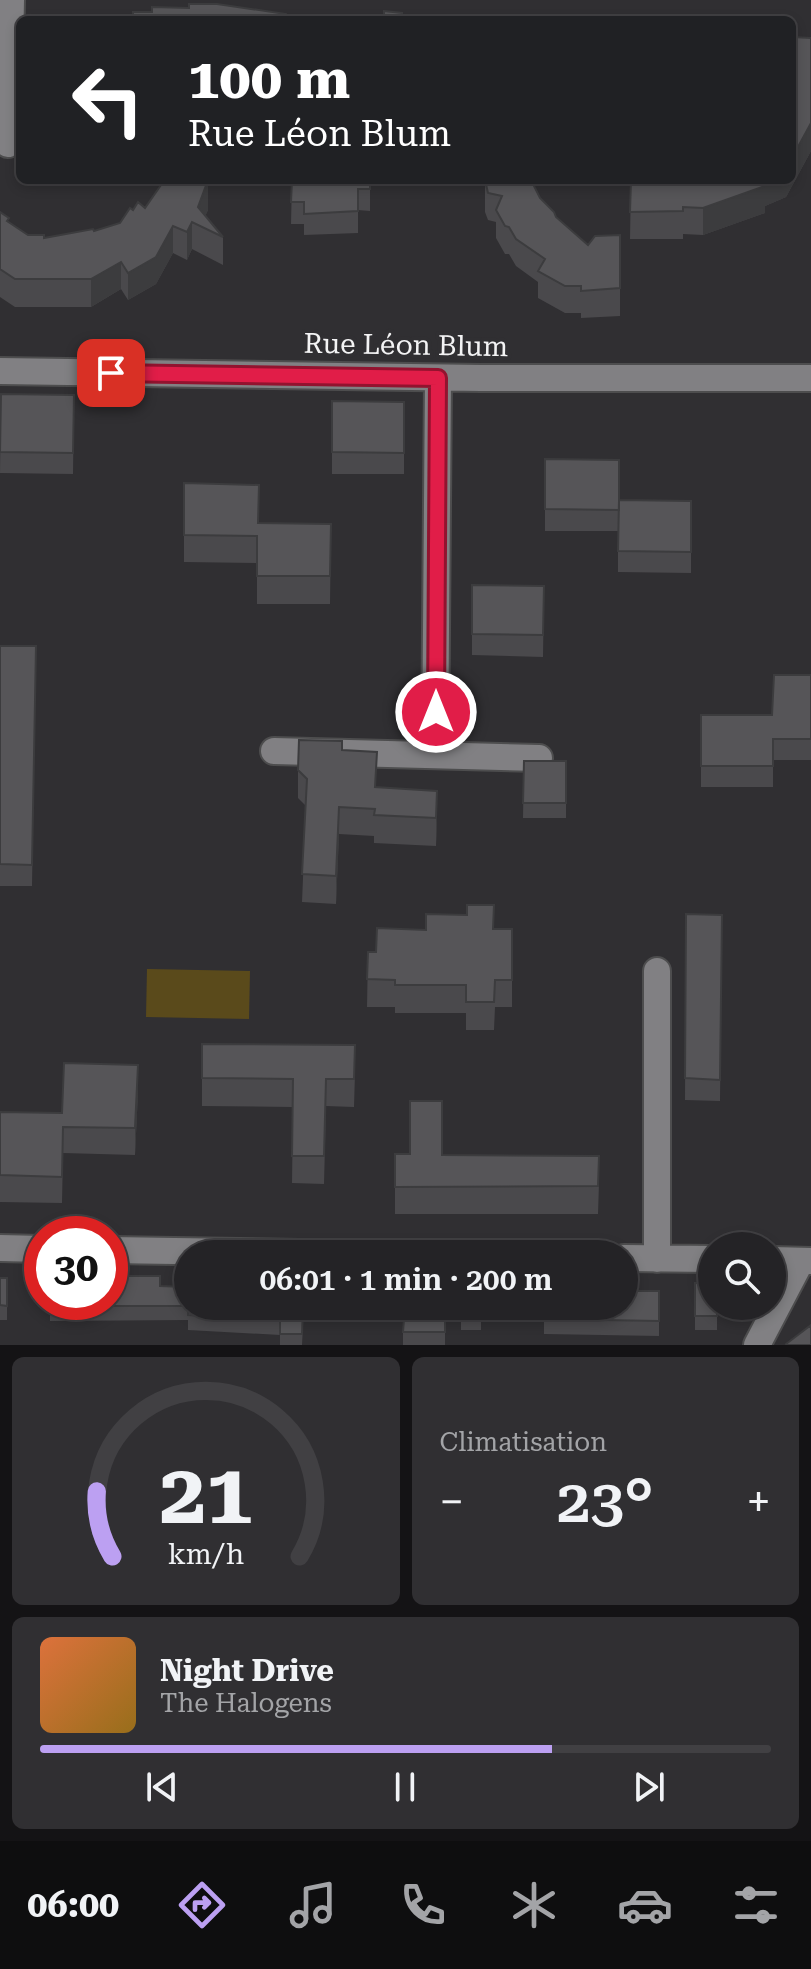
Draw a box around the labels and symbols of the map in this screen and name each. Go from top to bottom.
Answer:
street label: Rue Léon Blum [303,327,509,363]
pin [77,339,145,407]
position arrow [394,670,478,754]
speed limit sign: 30 [24,1216,128,1320]

